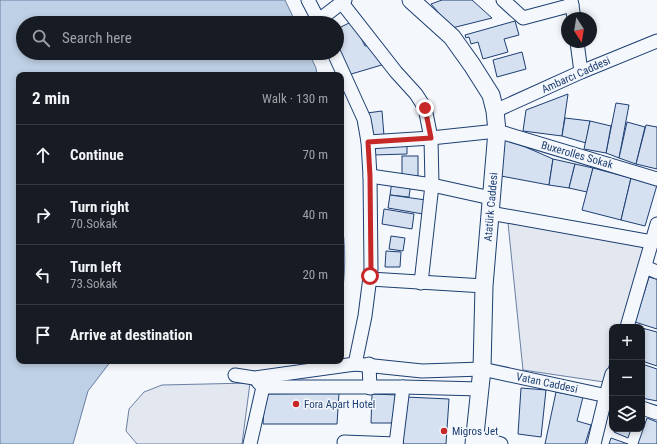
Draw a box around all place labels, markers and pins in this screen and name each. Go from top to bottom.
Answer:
place label: Fora Apart Hotel [304,398,375,411]
marker: Fora Apart Hotel [291,399,301,409]
place label: Migros Jet [452,425,498,438]
marker: Migros Jet [439,426,449,436]

